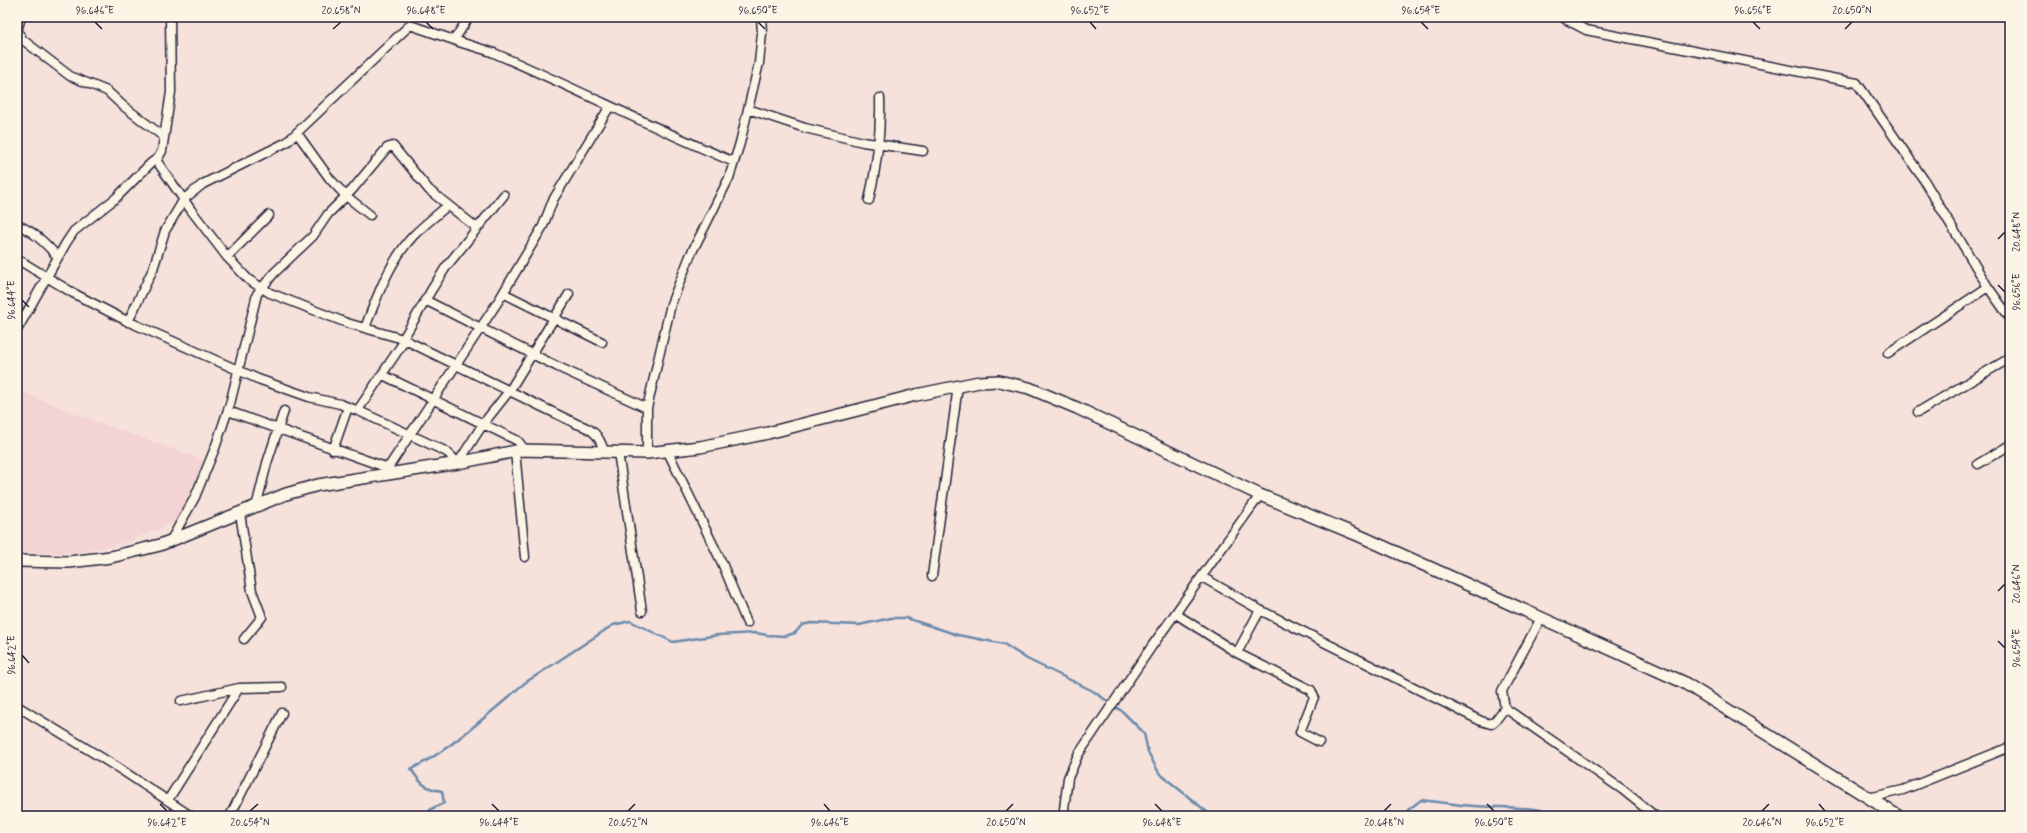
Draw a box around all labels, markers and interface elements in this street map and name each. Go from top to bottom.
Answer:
text: 96.646°E [76,4,114,18]
text: 20.658°N [322,4,361,18]
text: 96.648°E [407,4,445,18]
text: 96.650°E [739,4,777,18]
text: 96.652°E [1071,4,1109,18]
text: 96.654°E [1402,4,1440,18]
text: 96.656°E [1734,4,1772,18]
text: 20.650°N [1832,4,1872,18]
text: 20.648°N [2010,212,2024,252]
text: 96.656°E [2010,273,2024,311]
text: 96.644°E [5,280,19,320]
text: 20.646°N [2010,564,2024,603]
text: 96.654°E [2010,629,2024,667]
text: 96.642°E [5,635,19,675]
text: 96.642°E [147,816,187,830]
text: 20.654°N [230,816,270,830]
text: 96.644°E [479,816,519,830]
text: 20.652°N [608,816,648,830]
text: 96.646°E [811,816,849,830]
text: 20.650°N [986,816,1026,830]
text: 96.648°E [1143,816,1181,830]
text: 20.648°N [1364,816,1404,830]
text: 96.650°E [1475,816,1513,830]
text: 20.646°N [1743,816,1782,830]
text: 96.652°E [1806,816,1844,830]

